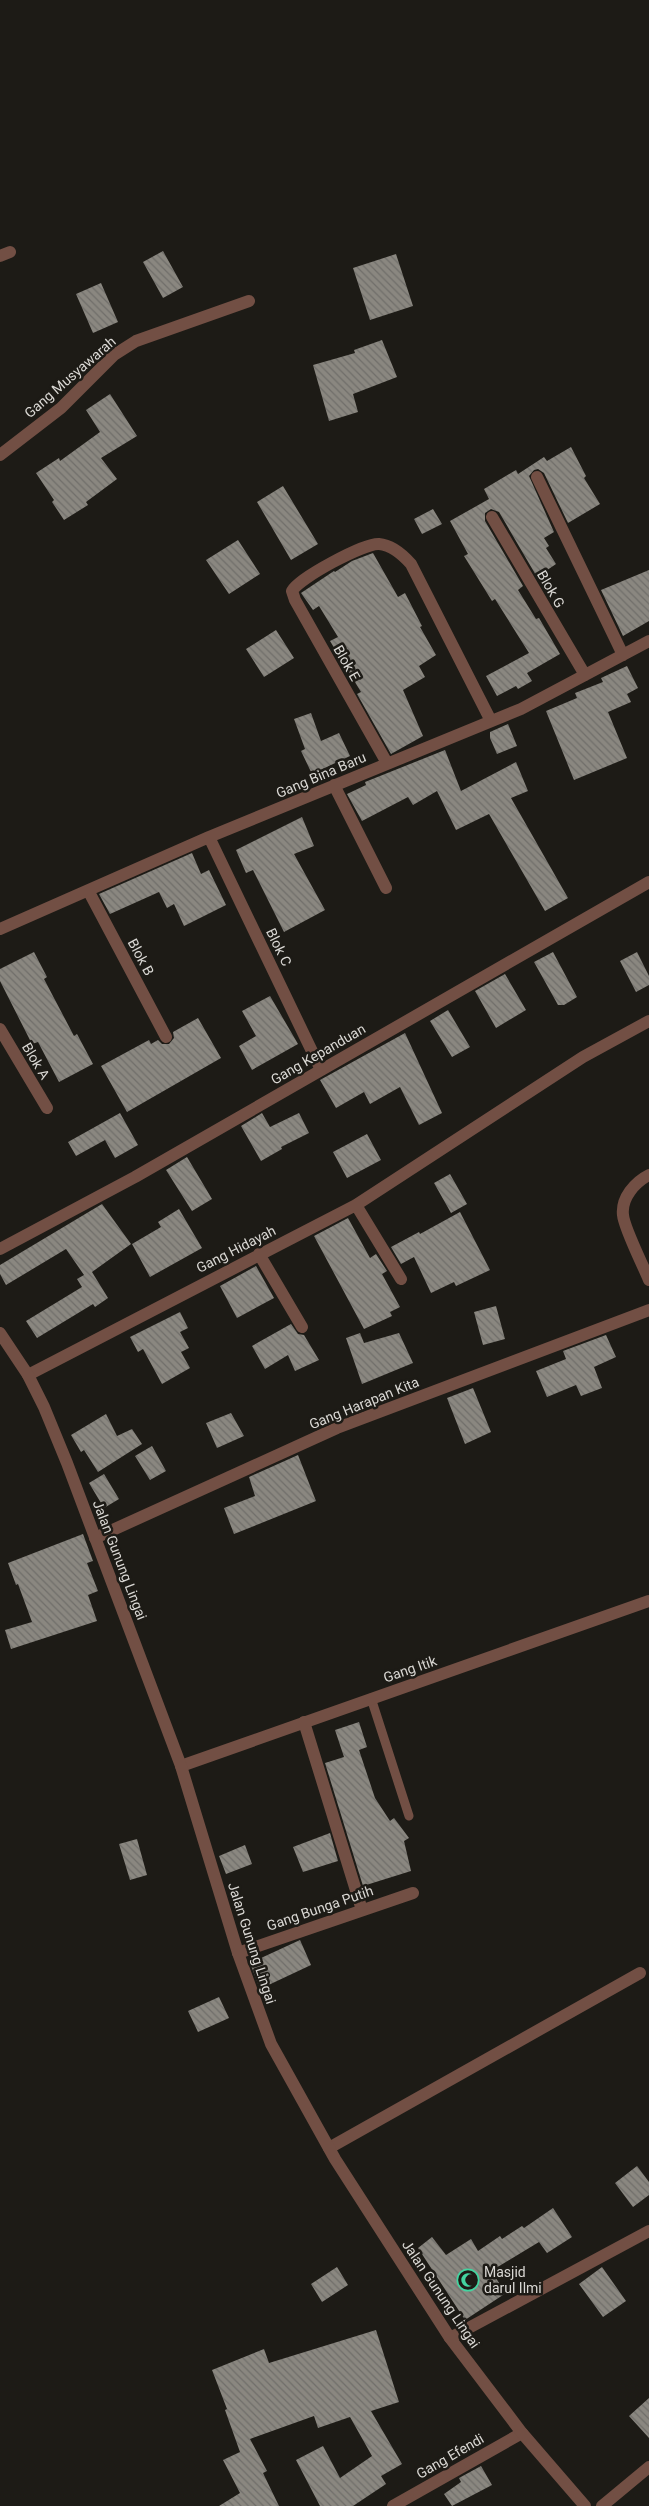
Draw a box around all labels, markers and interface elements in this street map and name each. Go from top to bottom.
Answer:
street label: Gang Musyawarah [21,333,119,421]
street label: Blok G [534,568,568,610]
street label: Blok E [330,642,364,684]
street label: Gang Bina Baru [274,749,368,801]
street label: Blok C [263,926,295,968]
street label: Blok B [125,936,157,978]
street label: Gang Kepanduan [268,1020,368,1088]
street label: Blok A [19,1040,53,1082]
street label: Gang Hidayah [194,1222,278,1276]
street label: Gang Harapan Kita [307,1374,421,1432]
street label: Jalan Gunung Lingai [90,1498,150,1622]
street label: Gang Itik [381,1652,440,1686]
street label: Jalan Gunung Lingai [225,1880,279,2006]
street label: Gang Bunga Putih [265,1882,375,1934]
street label: Jalan Gunung Lingai [399,2237,483,2351]
place label: Masjid darul Ilmi [484,2264,542,2296]
mosque icon: Masjid darul Ilmi [456,2268,480,2292]
street label: Gang Efendi [413,2430,487,2482]

